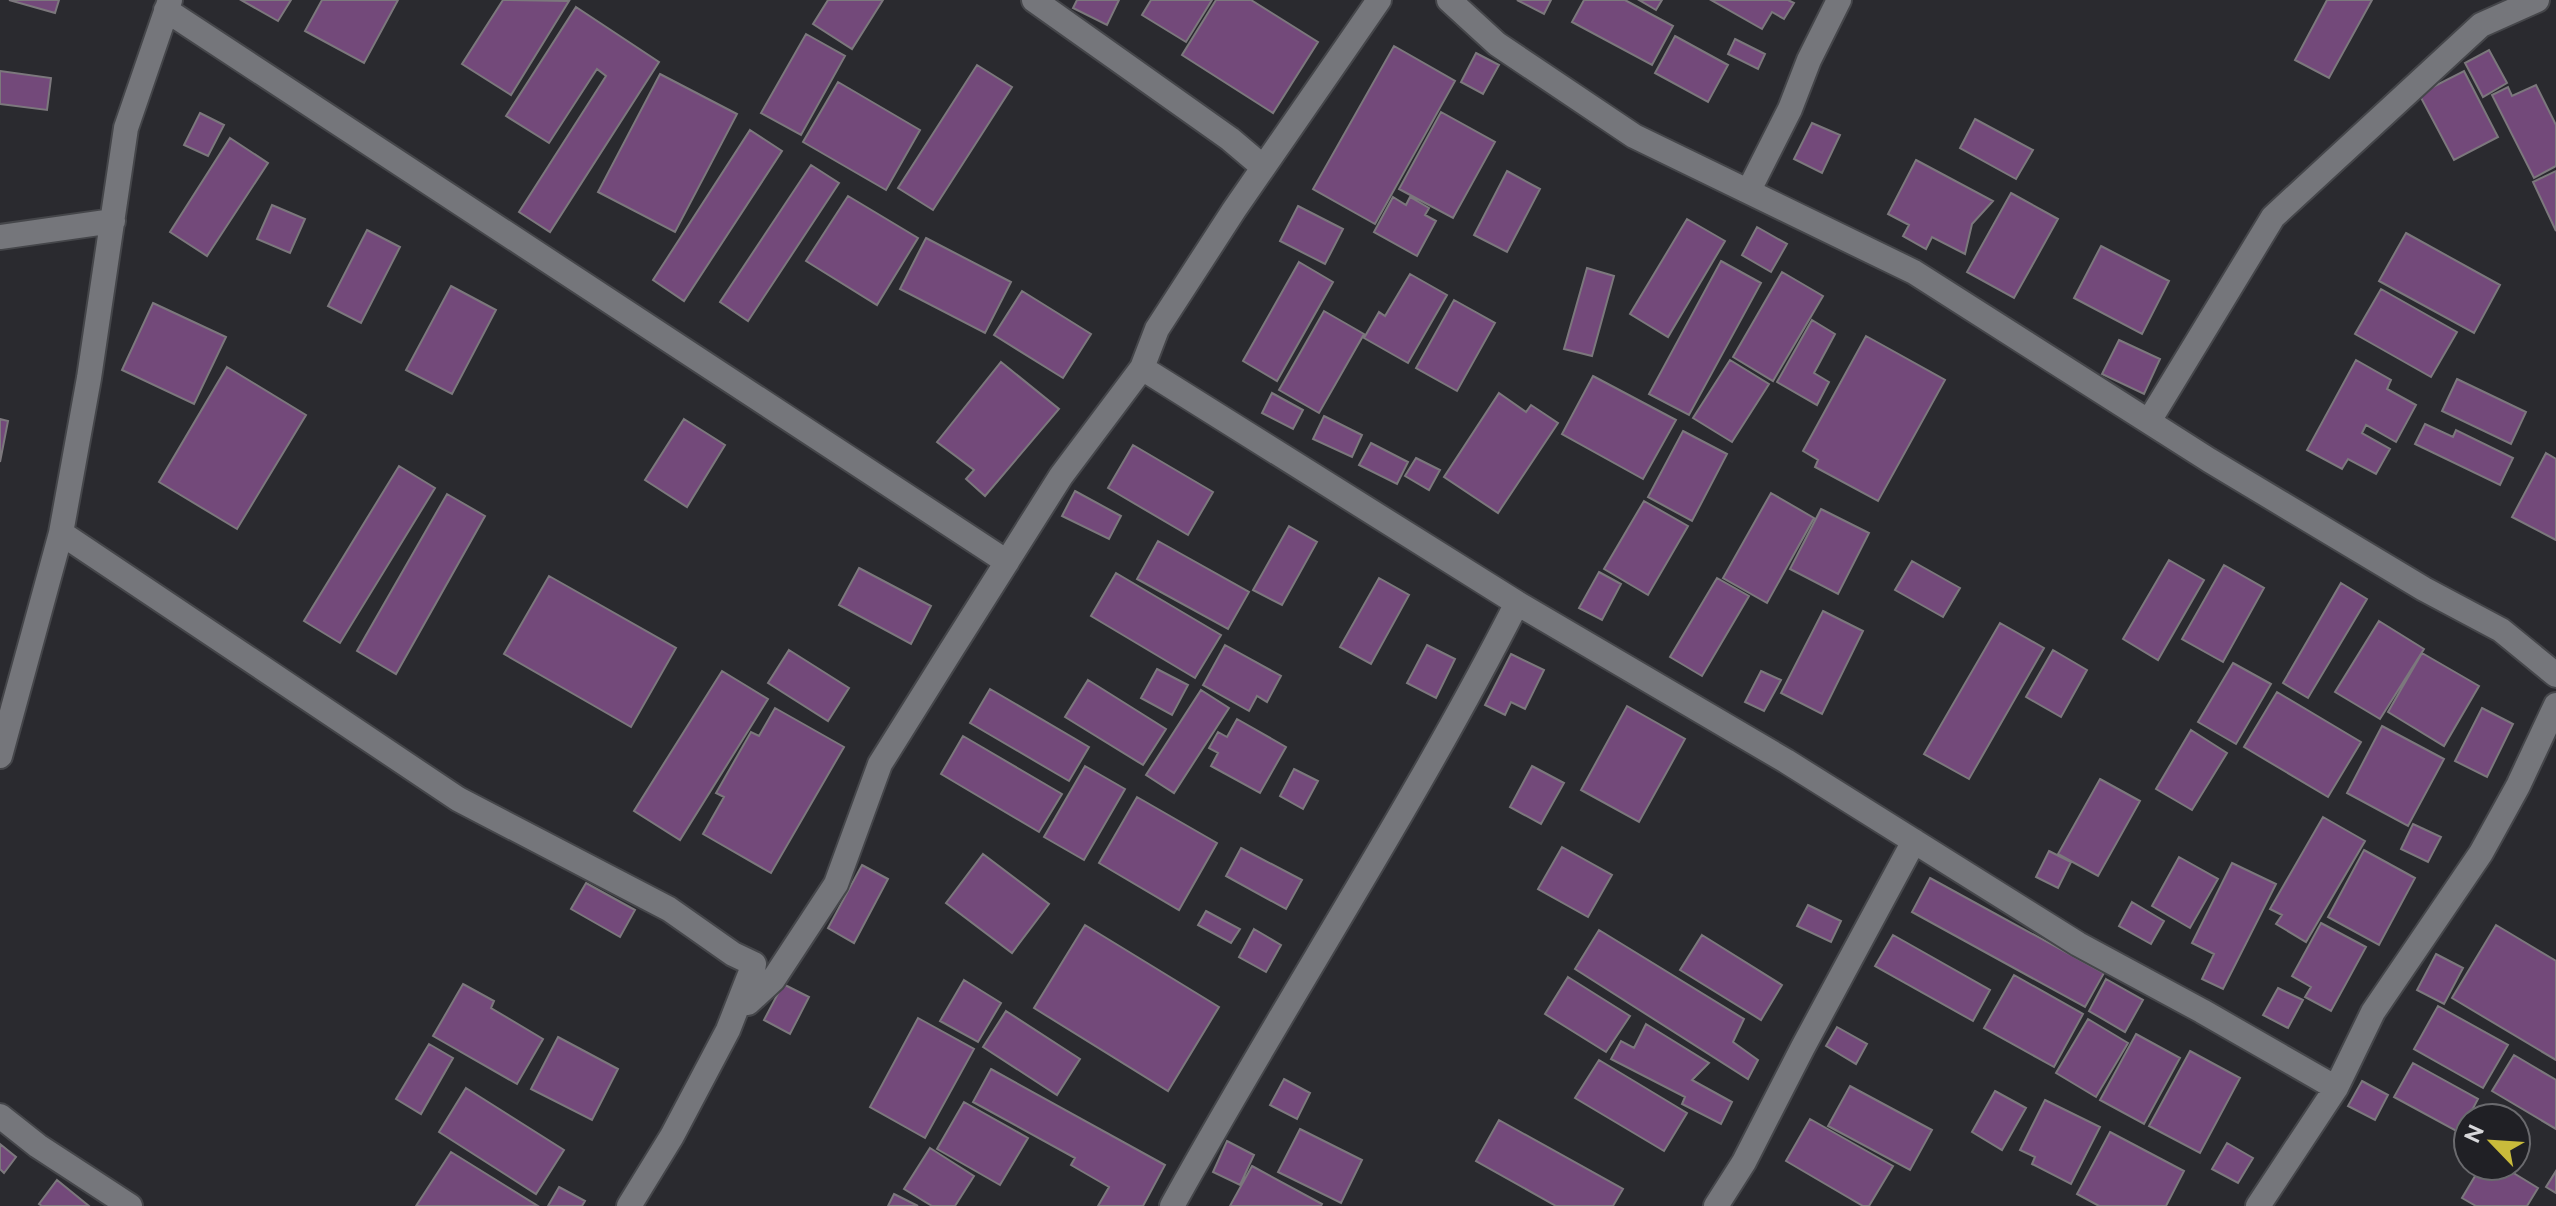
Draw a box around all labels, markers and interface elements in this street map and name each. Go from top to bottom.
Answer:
north arrow [2452,1102,2532,1182]
text: N [2459,1120,2489,1147]

